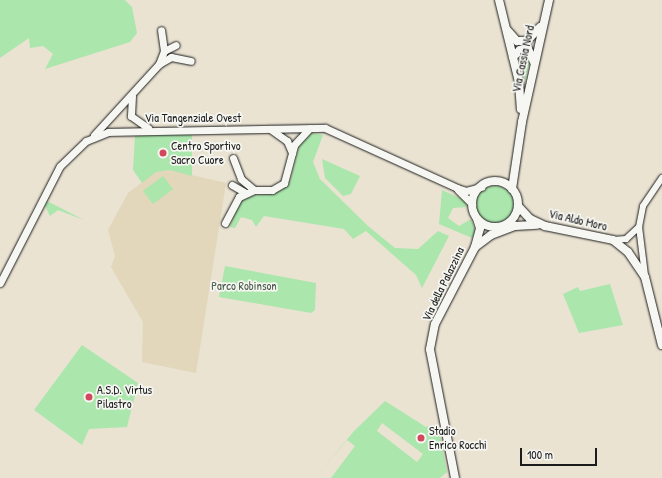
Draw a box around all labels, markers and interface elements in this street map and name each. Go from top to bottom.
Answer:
street label: Via Cassia Nord [509,24,537,94]
street label: Via Tangenziale Ovest [145,111,241,125]
place label: Centro Sportivo Sacro Cuore [171,139,241,167]
marker: Centro Sportivo Sacro Cuore [158,148,168,158]
street label: Via Aldo Moro [547,206,609,234]
street label: Via della Palazzina [419,245,467,323]
park label: Parco Robinson [211,279,277,293]
place label: A.S.D. Virtus Pilastro [97,383,152,411]
marker: A.S.D. Virtus Pilastro [84,392,94,402]
place label: Stadio Enrico Rocchi [429,424,487,452]
marker: Stadio Enrico Rocchi [416,433,426,443]
scale bar [522,440,599,466]
text: 100 m [527,446,553,463]

